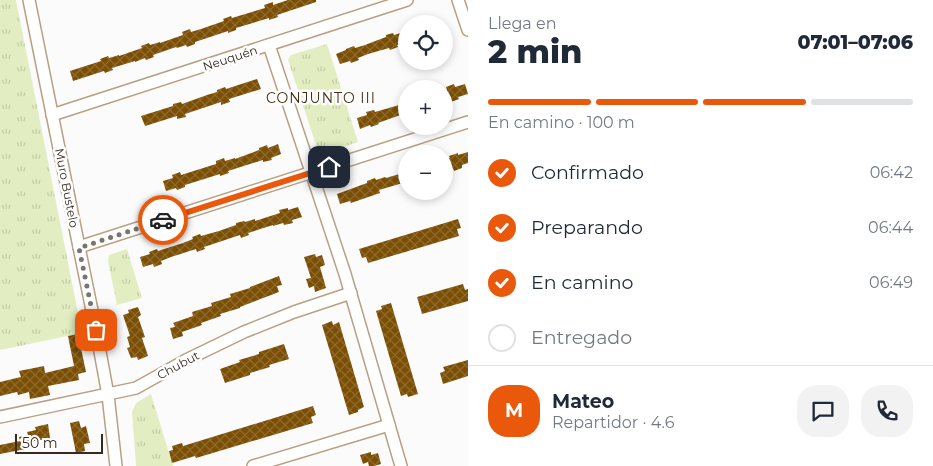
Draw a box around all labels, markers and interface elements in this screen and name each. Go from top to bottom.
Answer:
text: Llega en [488,14,556,33]
map controls [398,15,453,200]
button: locate [398,15,453,70]
text: 07:01–07:06 [798,31,913,54]
text: 2 min [488,32,582,71]
street label: Neuquén [201,42,259,74]
button: + [398,80,453,135]
district label: CONJUNTO III [266,89,376,107]
text: En camino · 100 m [488,113,635,132]
button: − [398,145,453,200]
pin [308,146,350,188]
street label: Muro Bustelo [52,147,82,229]
icon: home [315,153,343,181]
icon: check [488,159,516,187]
text: Confirmado [531,161,644,184]
text: 06:42 [870,163,913,182]
courier [138,195,188,245]
icon: car [149,206,177,234]
icon: check [488,214,516,242]
text: Preparando [531,216,643,239]
text: 06:44 [868,218,913,237]
icon: check [488,269,516,297]
text: En camino [531,271,633,294]
text: 06:49 [869,273,913,292]
pin [75,309,117,351]
icon: bag [82,316,110,344]
text: Entregado [531,326,632,349]
street label: Chubut [154,348,202,382]
button: chat [797,385,849,437]
button: phone [861,385,913,437]
text: Mateo [552,390,614,413]
text: M [505,399,523,422]
text: Repartidor · 4.6 [552,413,675,432]
scale bar [15,431,102,454]
text: 50 m [22,434,58,452]

